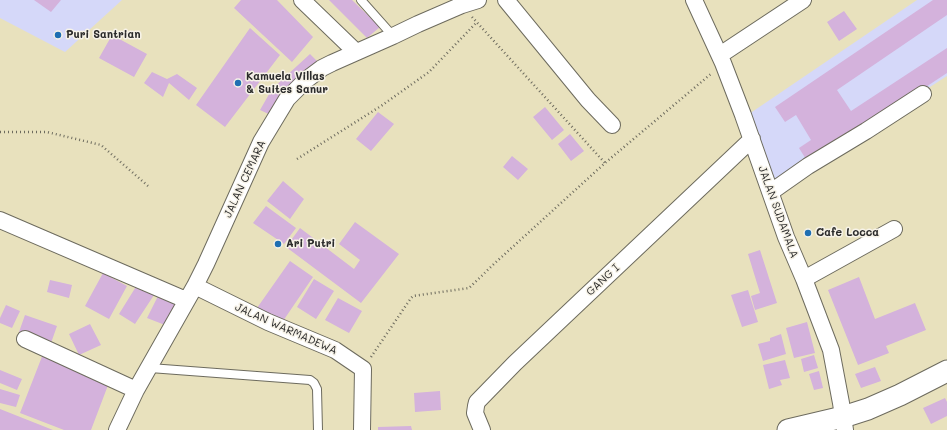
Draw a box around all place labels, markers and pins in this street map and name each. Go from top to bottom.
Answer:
place label: Puri Santrian [66,28,141,42]
marker: Puri Santrian [53,30,63,40]
place label: Kamuela Villas & Suites Sanur [246,70,328,96]
marker: Kamuela Villas & Suites Sanur [233,78,243,88]
place label: Cafe Locca [816,226,879,240]
marker: Cafe Locca [803,228,813,238]
place label: Ari Putri [286,237,335,251]
marker: Ari Putri [273,239,283,249]

